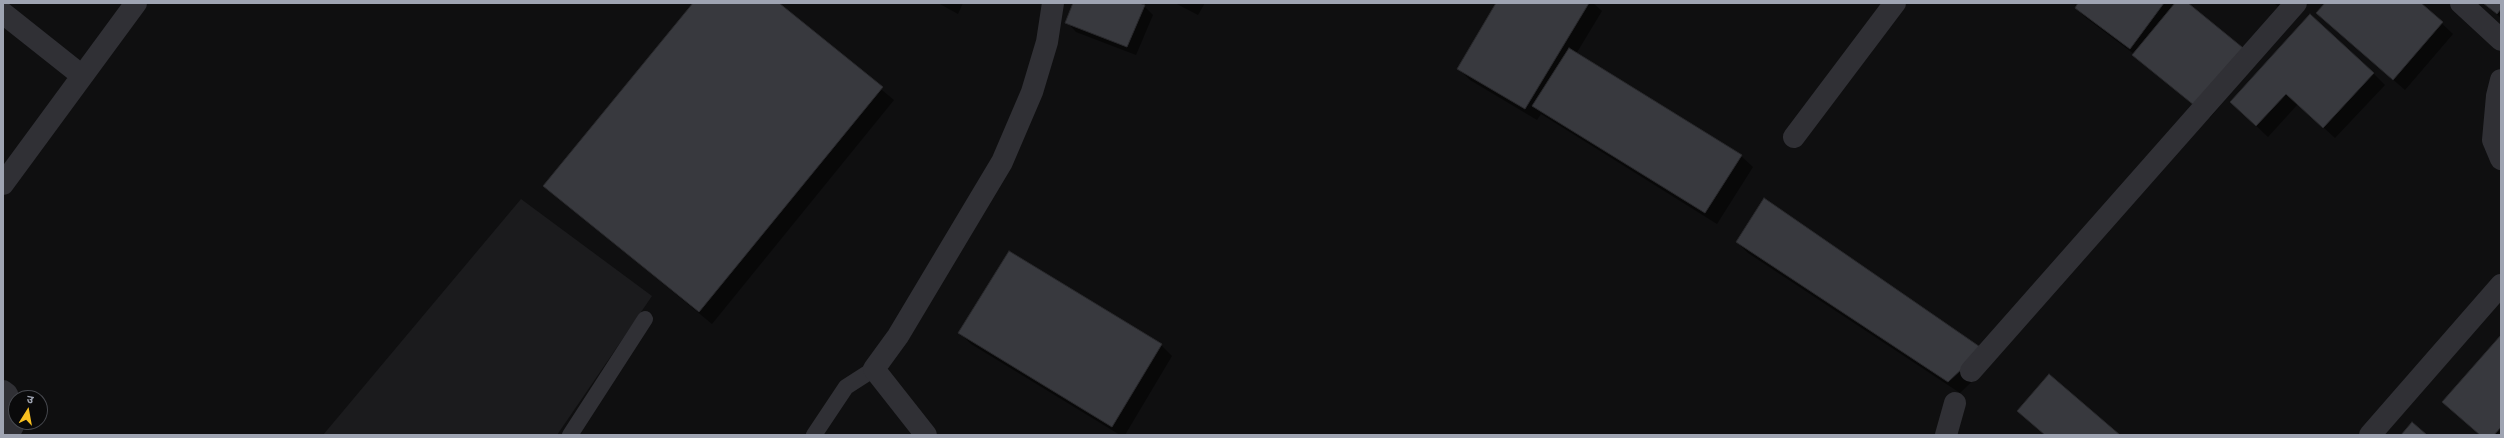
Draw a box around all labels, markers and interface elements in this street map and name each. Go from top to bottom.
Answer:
north arrow [8,390,48,430]
text: उ [26,392,35,406]

